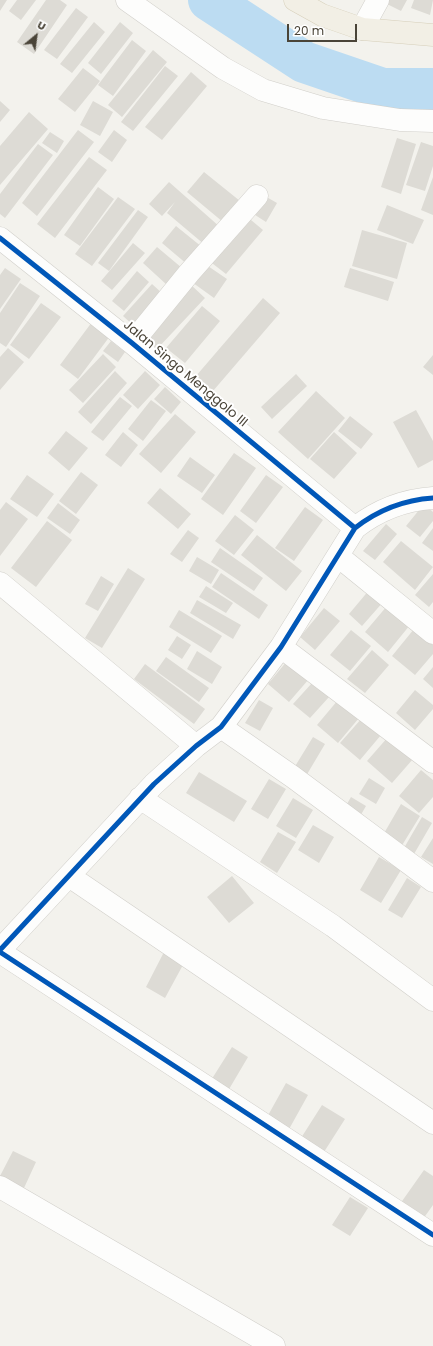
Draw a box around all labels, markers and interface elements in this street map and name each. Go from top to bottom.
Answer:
north arrow [16,16,56,56]
scale bar [289,16,359,42]
text: U [35,17,49,34]
text: 20 m [294,22,324,39]
street label: Jalan Singo Menggolo III [120,317,250,431]

